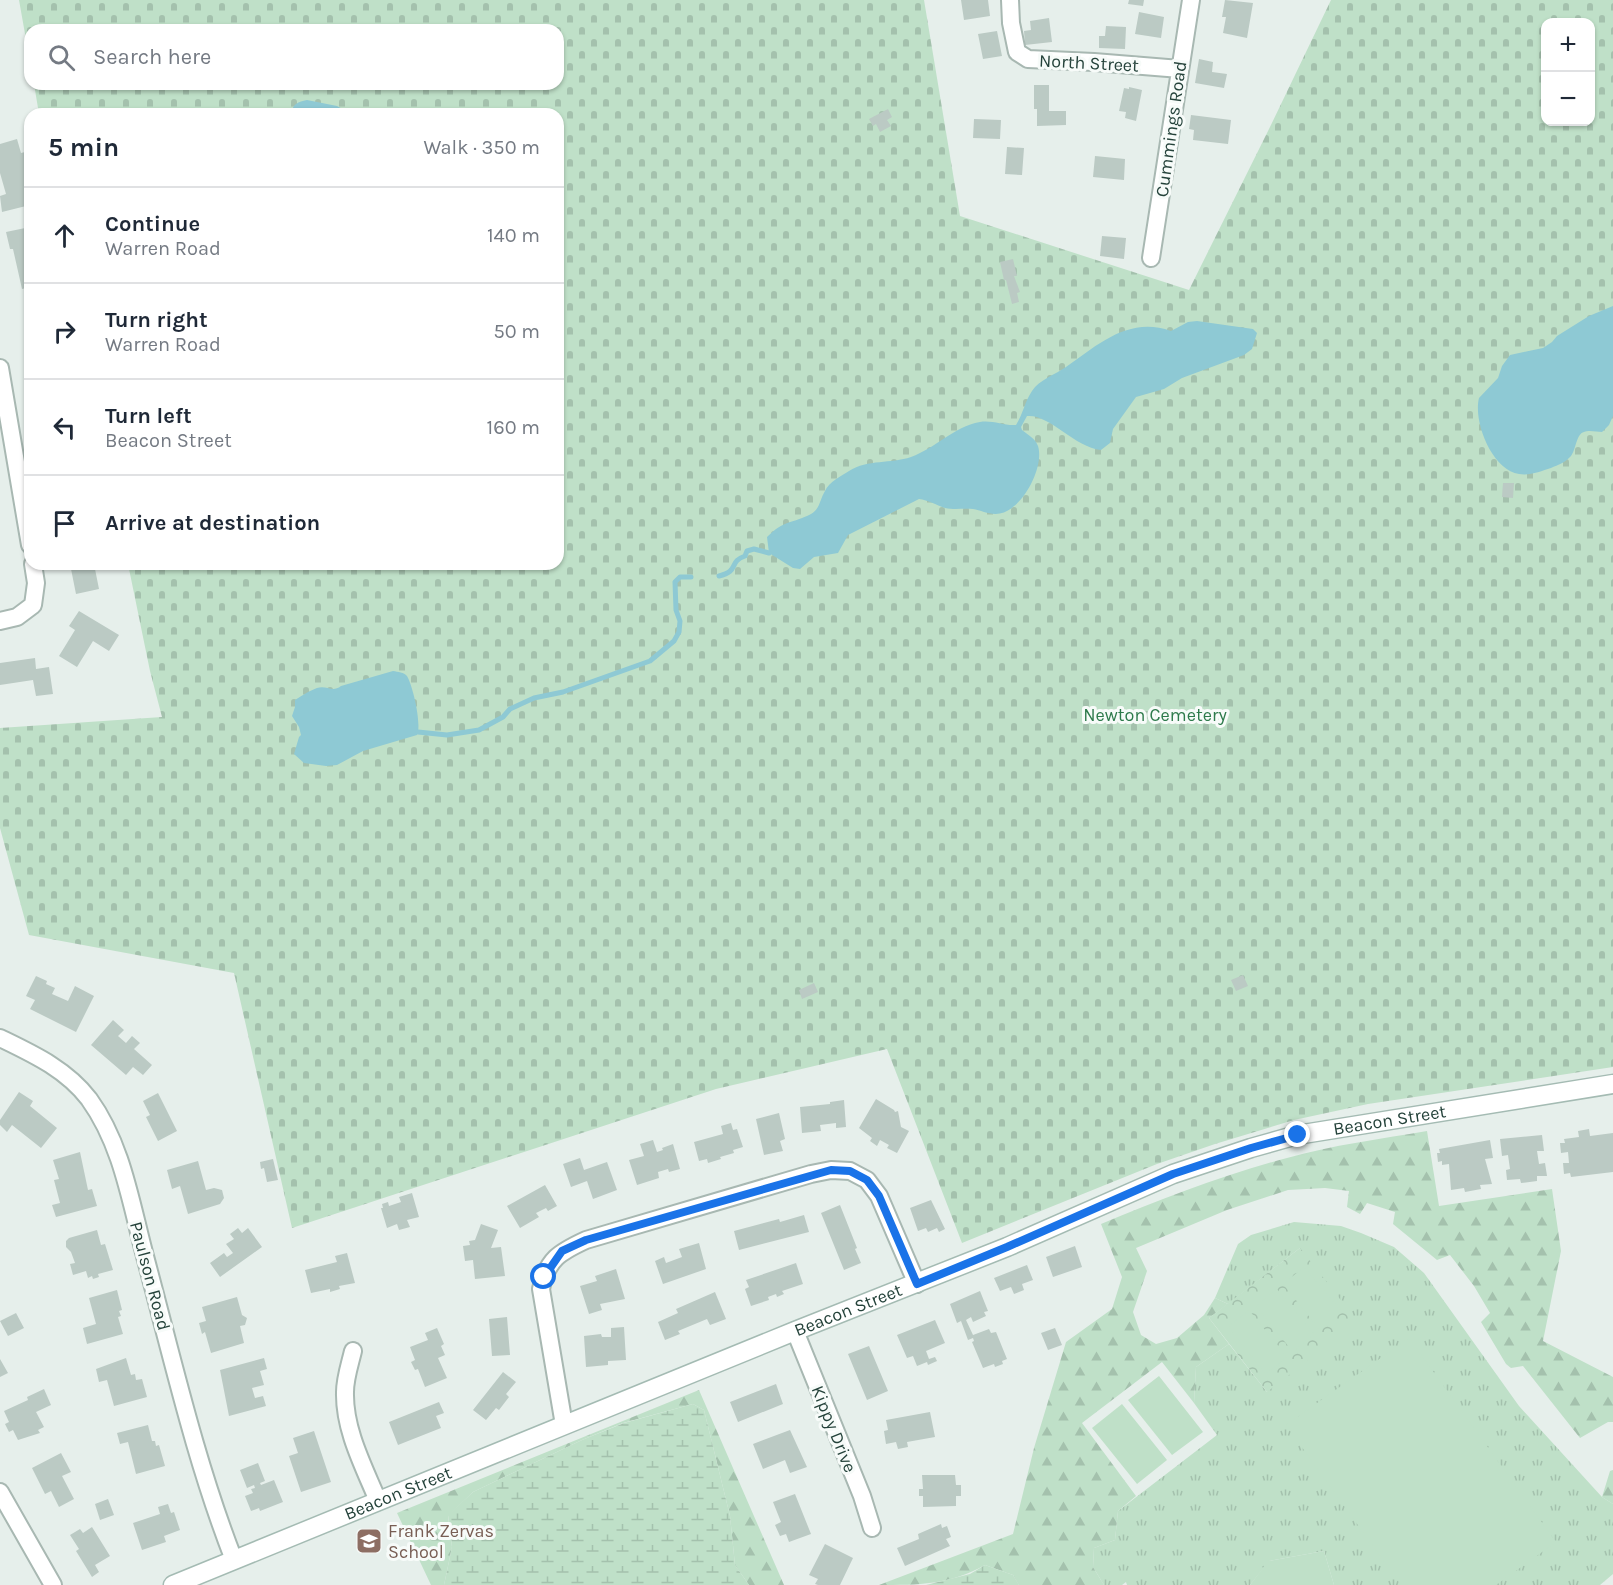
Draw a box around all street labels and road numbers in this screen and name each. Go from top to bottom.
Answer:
street label: North Street [1039,49,1140,77]
street label: Cummings Road [1151,60,1191,198]
street label: Beacon Street [1331,1100,1448,1140]
street label: Paulson Road [125,1219,175,1333]
street label: Beacon Street [791,1279,905,1341]
street label: Kippy Drive [807,1382,861,1476]
street label: Beacon Street [341,1461,455,1525]

